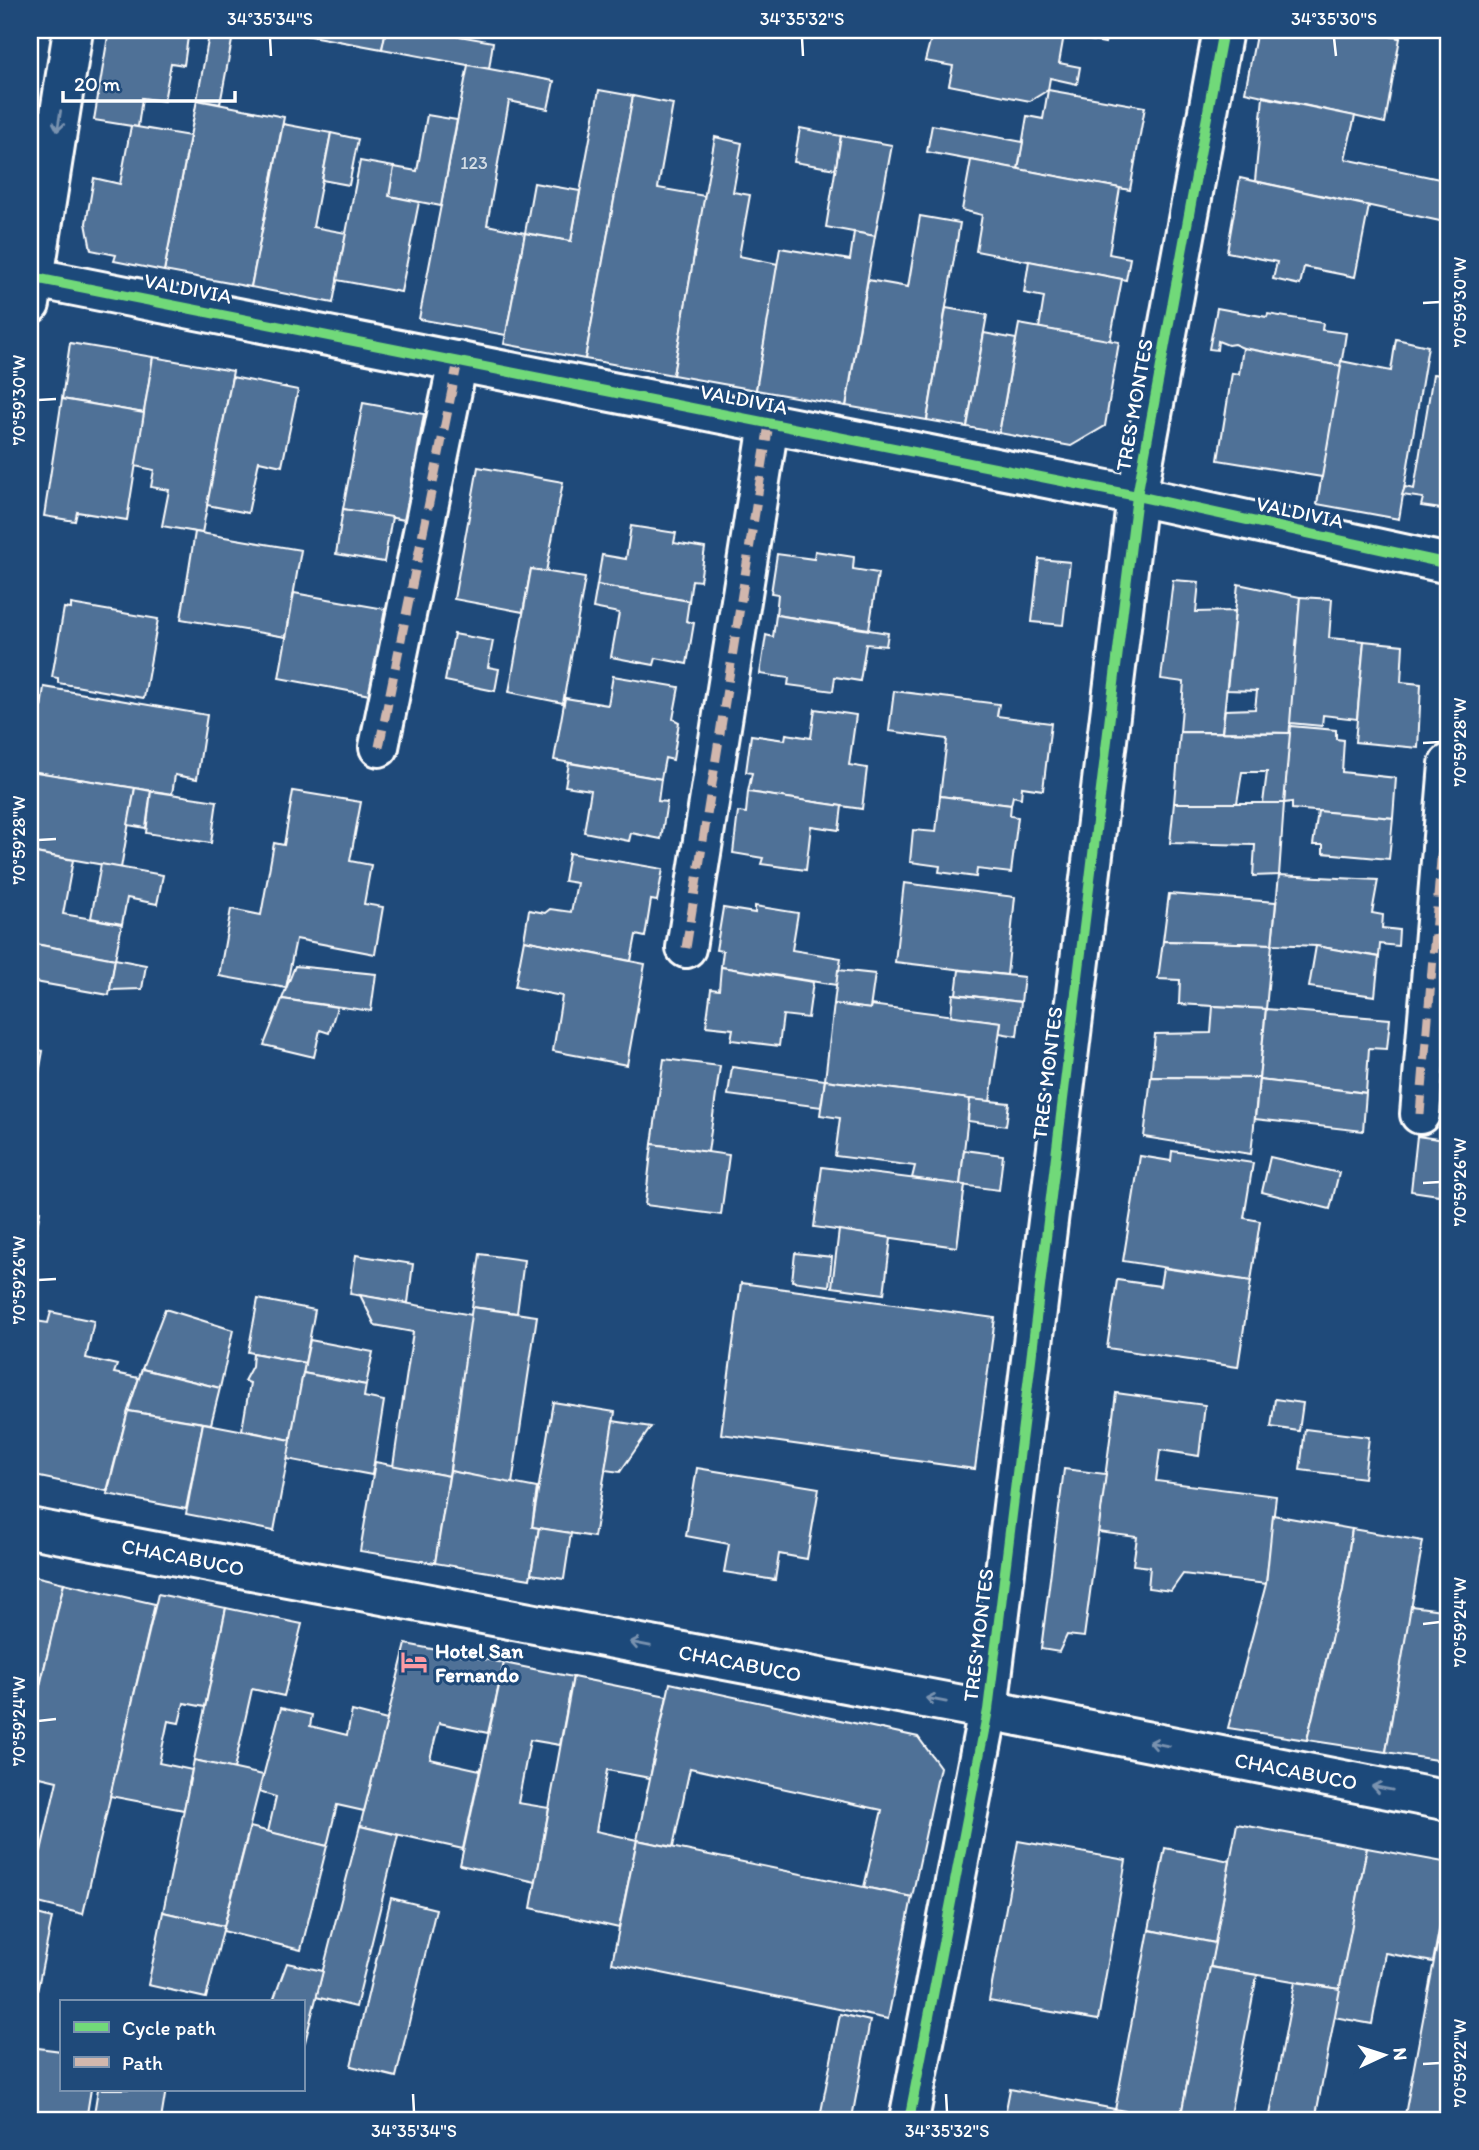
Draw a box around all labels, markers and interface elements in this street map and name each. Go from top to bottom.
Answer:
text: 34°35'34"S [227,8,313,30]
text: 34°35'32"S [760,8,844,30]
text: 34°35'30"S [1291,8,1377,30]
scale bar [63,60,234,104]
text: 20 m [74,71,121,96]
one-way arrow [52,109,65,132]
house number: 123 [460,152,488,174]
text: 70°59'30"W [1449,257,1471,347]
street label: VALDIVIA [142,267,235,309]
street label: TRES MONTES [1110,337,1158,473]
text: 70°59'30"W [8,355,30,445]
street label: VALDIVIA [698,378,791,420]
street label: VALDIVIA [1254,491,1347,534]
text: 70°59'28"W [1449,698,1471,786]
text: 70°59'28"W [8,796,30,884]
street label: TRES MONTES [1026,1005,1068,1141]
text: 70°59'26"W [1449,1138,1471,1226]
text: 70°59'26"W [8,1236,30,1324]
street label: CHACABUCO [119,1533,247,1581]
street label: TRES MONTES [957,1567,999,1703]
text: 70°59'24"W [1449,1577,1471,1667]
one-way arrow [629,1637,652,1651]
place label: Hotel San Fernando [435,1638,523,1687]
street label: CHACABUCO [676,1639,804,1687]
hotel icon: Hotel San Fernando [399,1647,429,1677]
text: 70°59'24"W [8,1676,30,1766]
one-way arrow [925,1693,948,1707]
one-way arrow [1148,1737,1171,1750]
street label: CHACABUCO [1232,1747,1360,1795]
one-way arrow [1371,1780,1394,1794]
legend [60,2000,304,2090]
text: Cycle path [122,2015,216,2040]
text: 70°59'22"W [1449,2019,1471,2107]
north arrow [1350,2021,1420,2090]
text: N [1389,2047,1412,2061]
text: Path [122,2050,163,2075]
text: 34°35'34"S [371,2120,457,2142]
text: 34°35'32"S [905,2120,989,2142]

